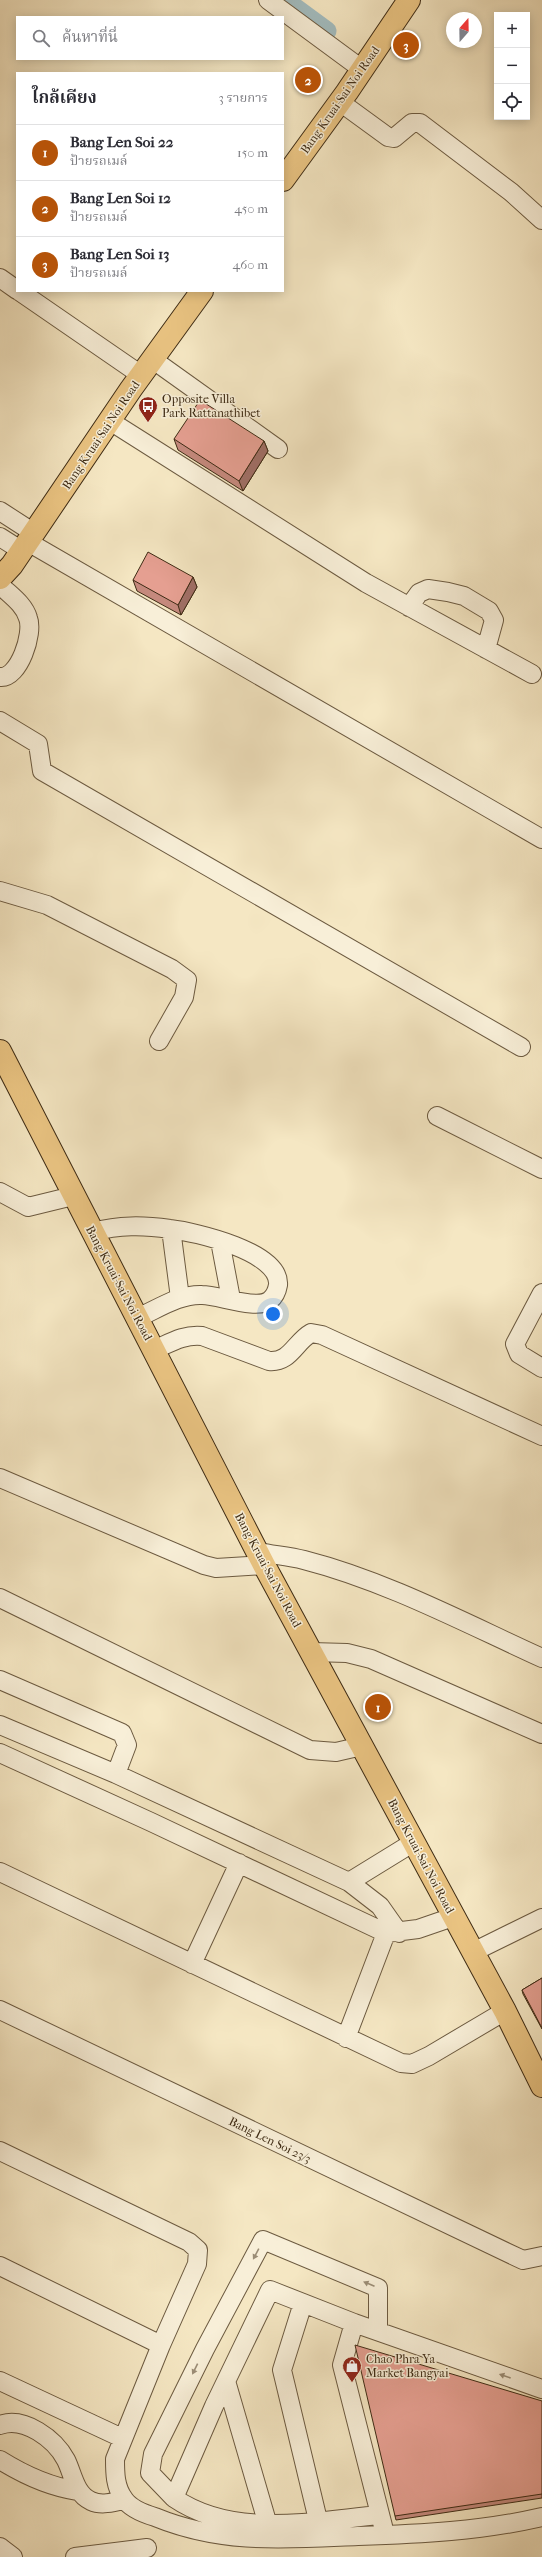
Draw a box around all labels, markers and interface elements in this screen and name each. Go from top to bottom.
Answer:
north arrow [446,12,482,48]
map controls [494,12,530,120]
button: + [494,12,530,48]
search box [16,16,284,60]
icon: search [30,27,52,49]
text: ค้นหาที่นี่ [62,28,118,46]
pin: 3 [393,30,419,60]
street label: Bang Kruai-Sai Noi Road [298,43,383,156]
button: − [494,48,530,84]
pin: 2 [295,65,321,95]
button: locate [494,84,530,120]
text: ใกล้เคียง [32,87,97,107]
text: 3 รายการ [218,90,268,105]
text: Bang Len Soi 22 [70,133,173,151]
text: 1 [43,145,47,160]
text: 150 m [237,145,268,160]
text: ป้ายรถเมล์ [70,153,128,168]
text: Bang Len Soi 12 [70,189,171,207]
text: 2 [42,201,48,216]
text: 450 m [234,201,268,216]
text: ป้ายรถเมล์ [70,209,128,224]
text: Bang Len Soi 13 [70,245,170,263]
text: 3 [42,257,48,272]
text: 460 m [233,257,268,272]
text: ป้ายรถเมล์ [70,265,128,280]
street label: Bang Kruai-Sai Noi Road [59,378,143,492]
place label: Opposite Villa Park Rattanathibet [162,392,261,420]
bus stop icon: Opposite Villa Park Rattanathibet [137,395,159,423]
street label: Bang Kruai-Sai Noi Road [83,1223,155,1343]
your location [263,1304,283,1324]
street label: Bang Kruai-Sai Noi Road [232,1510,304,1630]
pin: 1 [365,1692,391,1722]
street label: Bang Kruai-Sai Noi Road [385,1796,457,1916]
street label: Bang Len Soi 23/3 [227,2114,313,2166]
one-way arrow [253,2248,259,2260]
one-way arrow [362,2281,374,2287]
place label: Chao Phra Ya Market Bangyai [366,2352,449,2380]
shop icon: Chao Phra Ya Market Bangyai [341,2355,363,2383]
one-way arrow [192,2363,198,2374]
one-way arrow [499,2373,511,2379]

